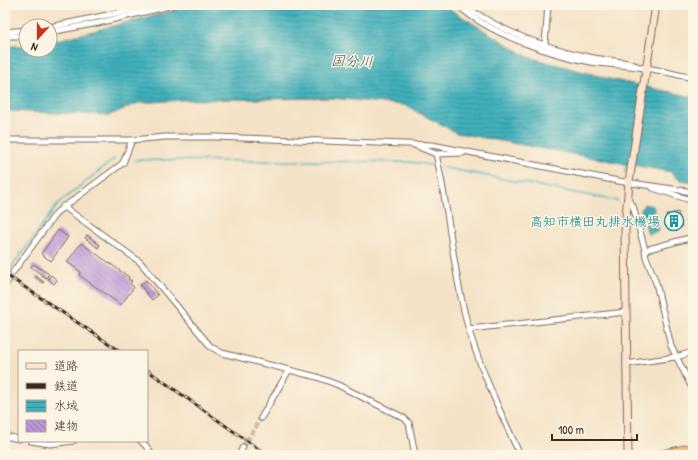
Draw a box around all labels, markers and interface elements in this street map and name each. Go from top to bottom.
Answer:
north arrow [18,18,58,58]
text: N [29,40,40,55]
water label: 国分川 [331,50,373,71]
building icon: 高知市横田丸排水機場 [663,210,685,232]
place label: 高知市横田丸排水機場 [530,212,660,230]
legend [18,350,148,442]
text: 道路 [54,357,78,374]
text: 鉄道 [54,377,78,394]
text: 水域 [54,397,78,414]
scale bar [552,416,637,442]
text: 建物 [54,417,78,434]
text: 100 m [558,421,584,438]

